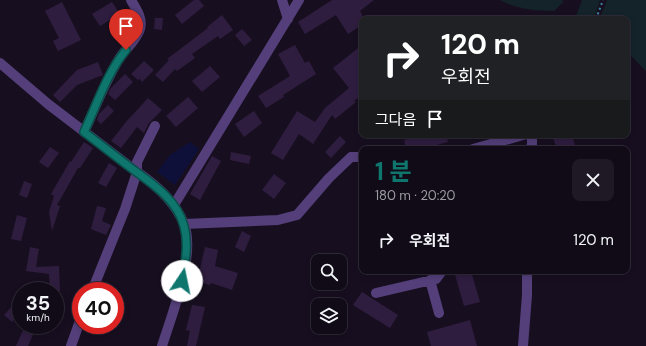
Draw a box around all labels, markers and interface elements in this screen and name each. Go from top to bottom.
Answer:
pin [109,9,143,50]
icon: arrive [115,15,137,37]
text: 120 m [441,26,520,63]
icon: right [375,32,427,84]
text: 우회전 [441,65,491,89]
icon: arrive [424,108,446,130]
text: 그다음 [375,110,416,130]
text: 1 분 [375,156,411,187]
button: close [572,159,614,201]
text: 180 m · 20:20 [375,187,456,204]
icon: right [375,229,397,251]
text: 120 m [573,230,614,250]
text: 우회전 [409,231,450,251]
map controls [311,254,347,334]
button: search [311,254,347,290]
position arrow [161,260,203,302]
speed limit sign: 40 [72,282,124,334]
text: 35 [26,290,50,316]
button: layers [311,298,347,334]
text: km/h [26,311,50,324]

